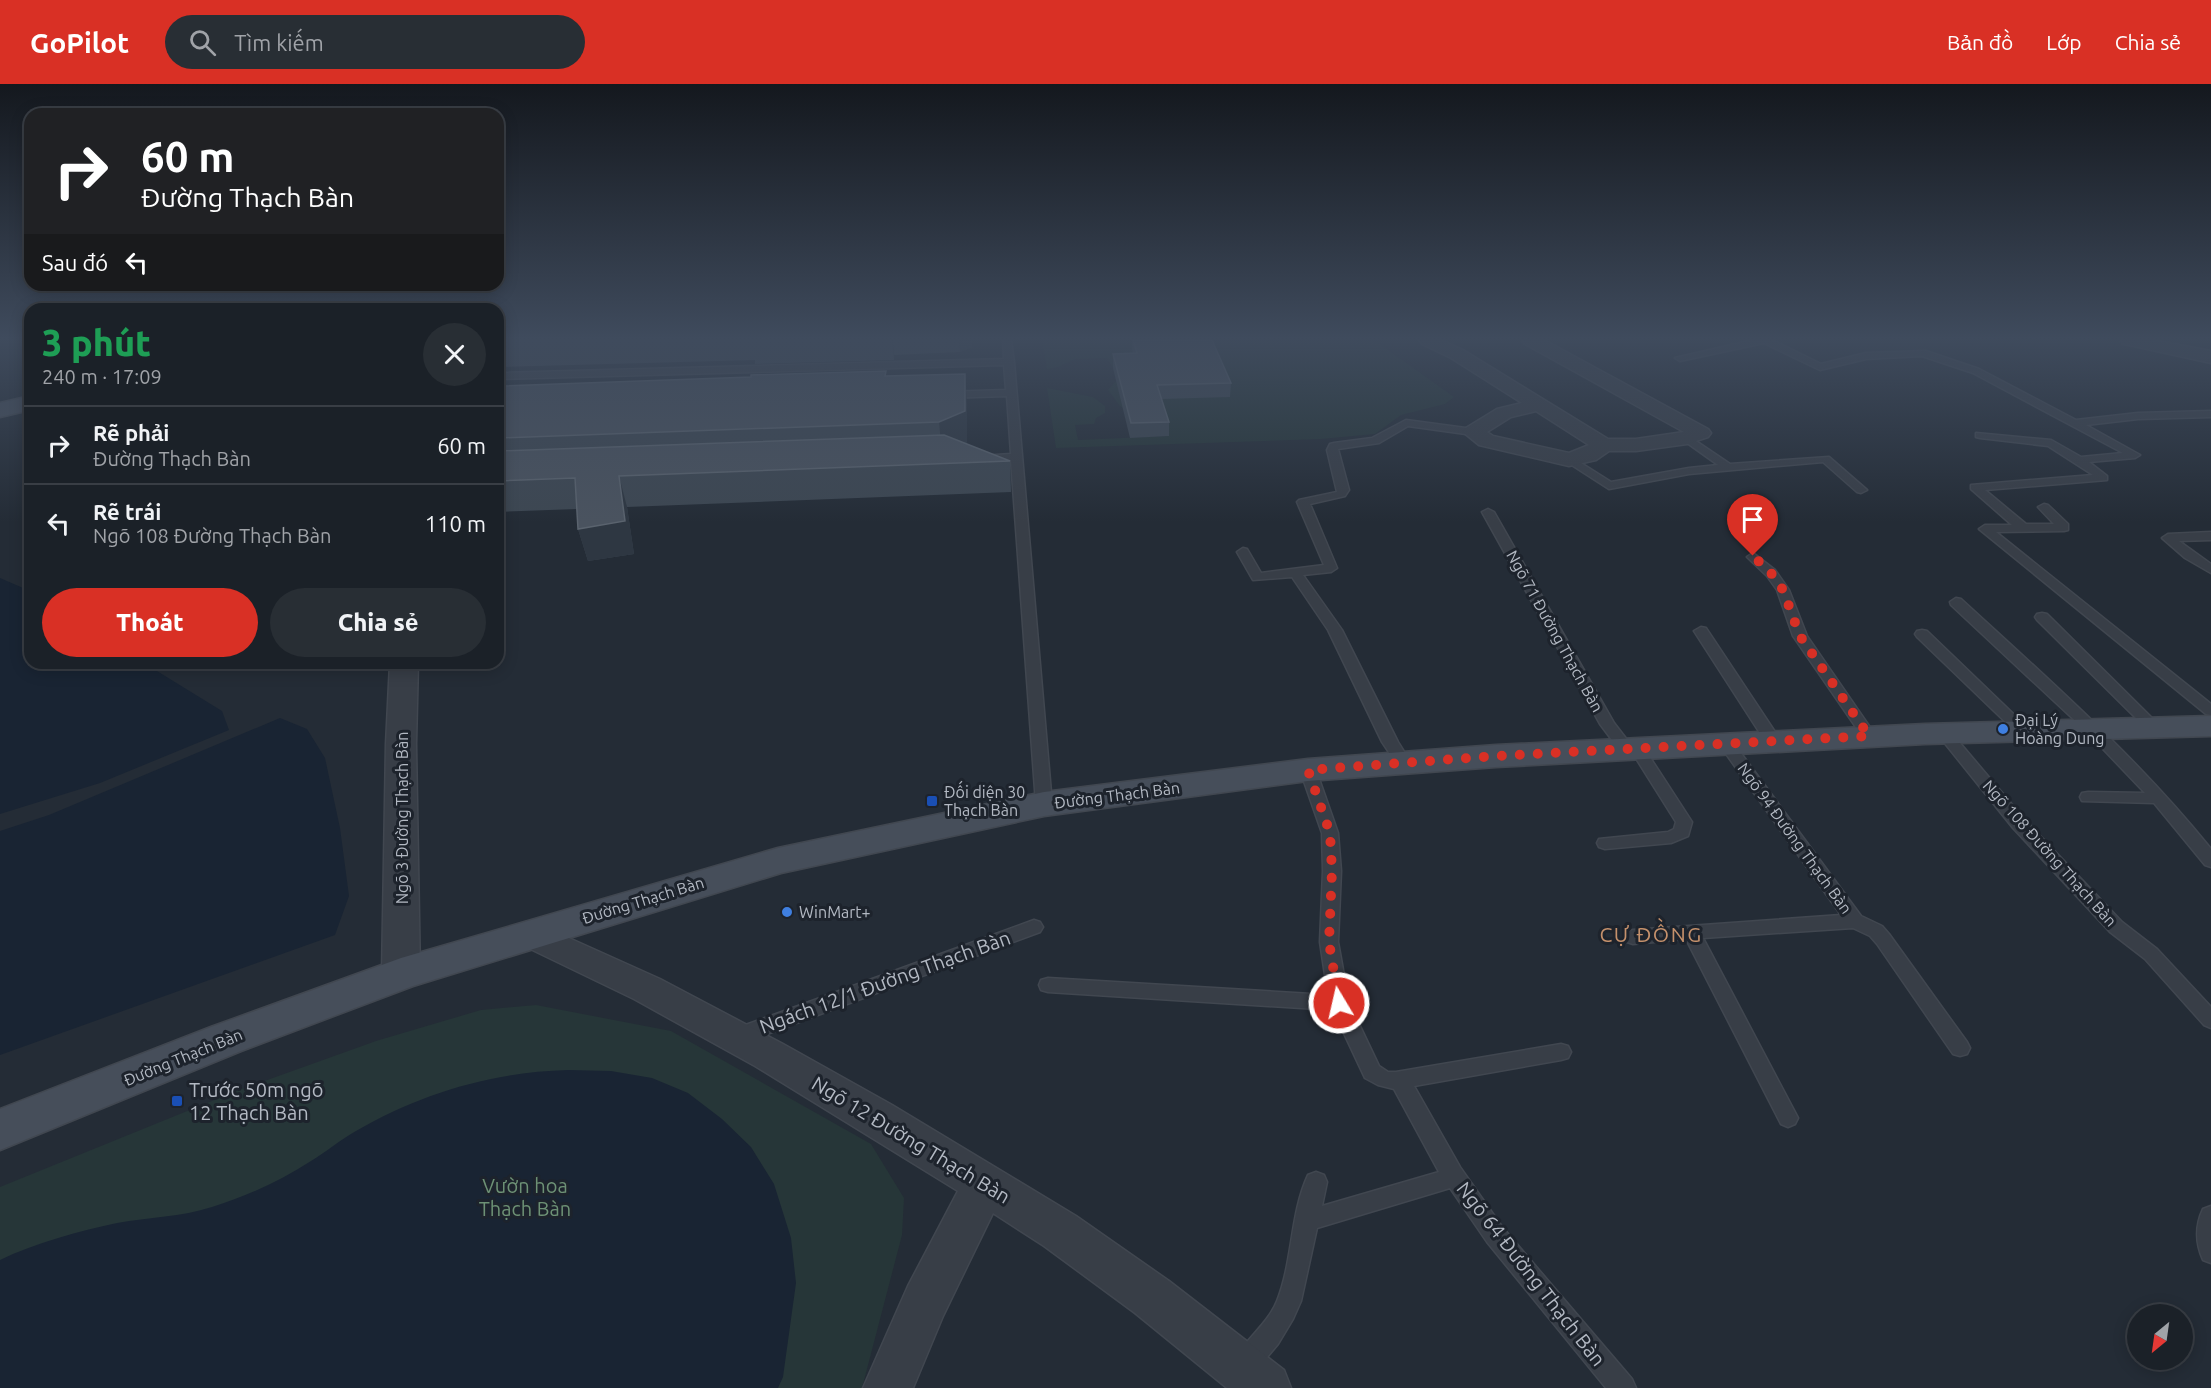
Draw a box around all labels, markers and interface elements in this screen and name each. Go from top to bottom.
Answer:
search box [165,15,585,69]
icon: search [186,26,219,59]
text: GoPilot [30,27,129,58]
text: Tìm kiếm [234,30,324,55]
text: Bản đồ [1947,30,2013,54]
text: Lớp [2046,30,2082,54]
text: Chia sẻ [2115,30,2181,54]
icon: right [42,132,120,210]
text: 60 m [141,133,235,180]
text: Đường Thạch Bàn [141,182,354,212]
icon: left [120,246,153,279]
text: Sau đó [42,250,108,275]
text: 3 phút [42,322,151,363]
button: close [423,323,486,386]
text: 240 m · 17:09 [42,365,162,388]
text: Rẽ phải [93,420,169,445]
icon: right [42,429,75,462]
text: 60 m [437,433,486,458]
text: Đường Thạch Bàn [93,447,251,470]
pin [1727,494,1778,556]
text: Rẽ trái [93,499,161,524]
icon: arrive [1736,503,1769,536]
icon: left [42,507,75,540]
text: 110 m [425,511,486,536]
text: Ngõ 108 Đường Thạch Bàn [93,524,331,547]
street label: Ngõ 71 Đường Thạch Bàn [1503,547,1607,715]
button: Thoát [42,588,258,657]
button: Chia sẻ [270,588,486,657]
place label: Đại Lý Hoàng Dung [2015,711,2105,747]
marker: Đại Lý Hoàng Dung [1996,722,2010,736]
street label: Ngõ 3 Đường Thạch Bàn [393,732,411,904]
street label: Ngõ 94 Đường Thạch Bàn [1734,759,1856,917]
street label: Ngõ 108 Đường Thạch Bàn [1979,776,2121,930]
street label: Đường Thạch Bàn [1053,778,1181,812]
place label: Đối diện 30 Thạch Bàn [944,780,1025,819]
marker: Đối diện 30 Thạch Bàn [925,794,939,808]
street label: Đường Thạch Bàn [580,873,706,927]
place label: WinMart+ [799,903,871,921]
marker: WinMart+ [780,905,794,919]
district label: CỰ ĐỒNG [1599,917,1703,946]
street label: Ngách 12/1 Đường Thạch Bàn [756,925,1013,1038]
position arrow [1307,971,1371,1035]
street label: Đường Thạch Bàn [121,1025,245,1089]
street label: Ngõ 12 Đường Thạch Bàn [808,1071,1015,1208]
place label: Trước 50m ngõ 12 Thạch Bàn [189,1078,323,1124]
marker: Trước 50m ngõ 12 Thạch Bàn [170,1094,184,1108]
park label: Vườn hoa Thạch Bàn [479,1174,571,1220]
street label: Ngõ 64 Đường Thạch Bàn [1452,1177,1610,1370]
north arrow [2127,1304,2193,1370]
map controls [2127,1304,2193,1370]

